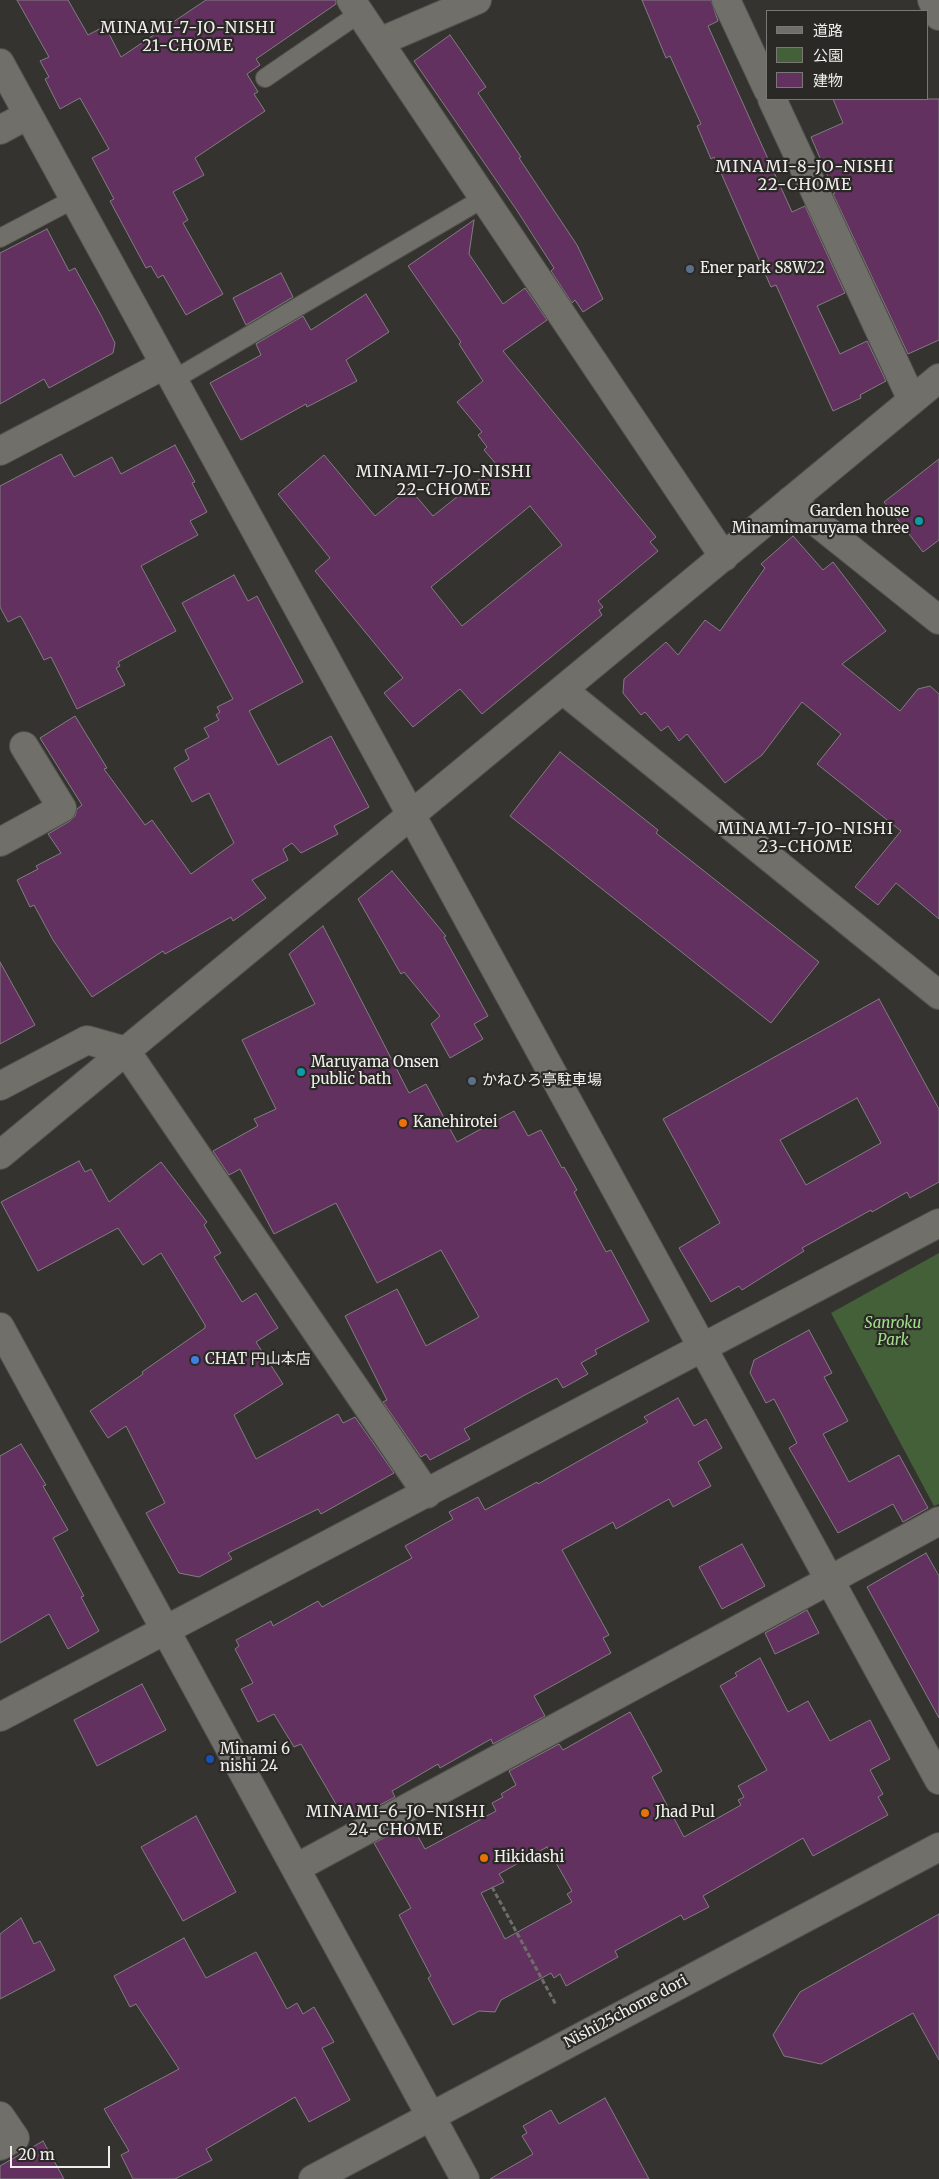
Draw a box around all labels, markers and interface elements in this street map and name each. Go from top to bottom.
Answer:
legend [766,10,929,100]
district label: MINAMI-7-JO-NISHI 21-CHOME [98,18,278,56]
text: 道路 [813,21,843,40]
text: 公園 [813,46,843,65]
text: 建物 [813,71,843,90]
district label: MINAMI-8-JO-NISHI 22-CHOME [713,157,897,195]
place label: Ener park S8W22 [700,260,825,278]
marker: Ener park S8W22 [684,263,696,275]
district label: MINAMI-7-JO-NISHI 22-CHOME [354,462,534,500]
place label: Garden house Minamimaruyama three [732,503,909,538]
marker: Garden house Minamimaruyama three [913,515,925,527]
district label: MINAMI-7-JO-NISHI 23-CHOME [716,819,896,857]
place label: Maruyama Onsen public bath [311,1054,439,1089]
marker: Maruyama Onsen public bath [295,1066,307,1078]
place label: かねひろ亭駐車場 [482,1072,602,1090]
marker: かねひろ亭駐車場 [466,1075,478,1087]
place label: Kanehirotei [413,1114,498,1132]
marker: Kanehirotei [397,1117,409,1129]
park label: Sanroku Park [865,1315,921,1350]
place label: CHAT 円山本店 [205,1351,311,1369]
marker: CHAT 円山本店 [189,1354,201,1366]
place label: Minami 6 nishi 24 [220,1741,290,1776]
marker: Minami 6 nishi 24 [204,1753,216,1765]
district label: MINAMI-6-JO-NISHI 24-CHOME [304,1802,488,1840]
place label: Jhad Pul [655,1804,715,1822]
marker: Jhad Pul [639,1807,651,1819]
place label: Hikidashi [494,1849,564,1867]
marker: Hikidashi [478,1852,490,1864]
street label: Nishi25chome dori [561,1972,691,2052]
scale bar [12,2136,112,2168]
text: 20 m [18,2145,55,2164]

